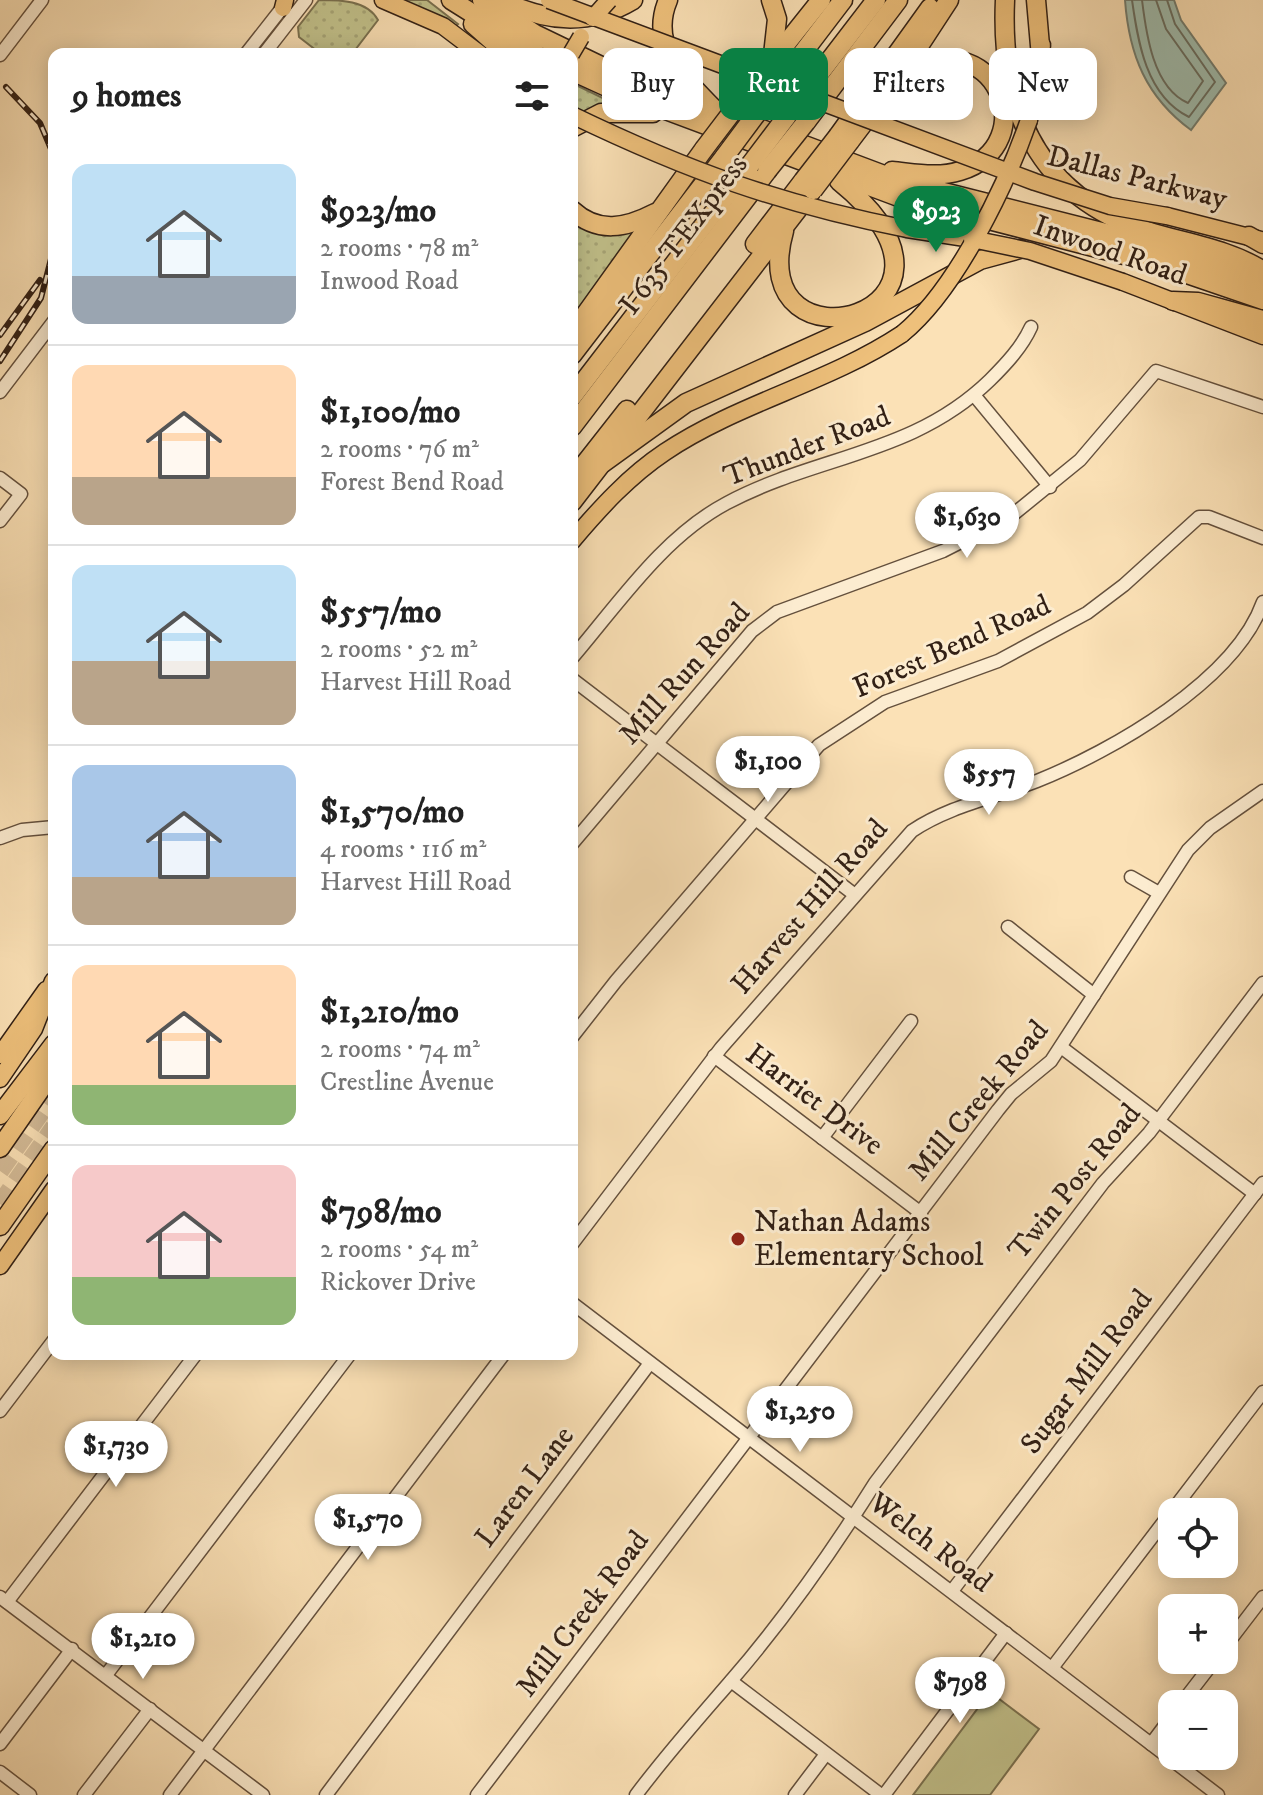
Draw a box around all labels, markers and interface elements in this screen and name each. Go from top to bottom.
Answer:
chip: Buy [602,48,703,120]
chip: Rent [719,48,828,120]
chip: Filters [844,48,973,120]
chip: New [989,48,1097,120]
icon: filters [510,74,554,118]
text: 9 homes [72,75,181,117]
street label: Dallas Parkway [1043,138,1232,218]
street label: I 635 TEXpress [612,147,756,323]
pin: $923 [889,186,983,254]
text: $923/mo [320,190,436,232]
text: $923 [911,195,961,228]
icon: home [136,196,232,292]
street label: Inwood Road [1028,208,1192,295]
text: 2 rooms · 78 m² [320,232,478,265]
text: Inwood Road [320,265,458,298]
text: $1,100/mo [320,391,460,433]
icon: home [136,397,232,493]
street label: Thunder Road [718,398,896,496]
text: 2 rooms · 76 m² [320,433,479,466]
text: Forest Bend Road [320,466,504,499]
pin: $1,630 [902,492,1032,560]
text: $1,630 [933,501,1001,534]
street label: Forest Bend Road [848,587,1056,707]
text: $557/mo [320,591,441,633]
street label: Mill Run Road [612,595,758,753]
icon: home [136,597,232,693]
text: 2 rooms · 52 m² [320,633,477,666]
text: Harvest Hill Road [320,666,511,699]
pin: $1,100 [703,736,833,804]
text: $1,100 [734,745,802,778]
pin: $557 [942,749,1036,817]
text: $557 [962,758,1016,791]
text: $1,570/mo [320,791,464,833]
icon: home [136,797,232,893]
street label: Harvest Hill Road [724,812,896,1002]
text: 4 rooms · 116 m² [320,833,486,866]
text: Harvest Hill Road [320,866,511,899]
text: $1,210/mo [320,991,459,1033]
icon: home [136,997,232,1093]
street label: Mill Creek Road [901,1013,1057,1189]
text: 2 rooms · 74 m² [320,1033,480,1066]
street label: Harriet Drive [738,1036,890,1164]
text: Crestline Avenue [320,1066,494,1099]
street label: Twin Post Road [1001,1096,1149,1268]
text: $798/mo [320,1191,442,1233]
icon: home [136,1197,232,1293]
place label: Nathan Adams Elementary School [754,1204,983,1275]
marker: Nathan Adams Elementary School [729,1230,747,1248]
text: 2 rooms · 54 m² [320,1233,478,1266]
text: Rickover Drive [320,1266,476,1299]
street label: Sugar Mill Road [1013,1282,1161,1462]
pin: $1,250 [735,1386,865,1454]
text: $1,250 [765,1395,835,1428]
street label: Laren Lane [467,1419,583,1555]
pin: $1,730 [51,1421,181,1489]
text: $1,730 [83,1430,149,1463]
street label: Welch Road [860,1484,999,1601]
pin: $1,570 [303,1494,433,1562]
map controls [1158,1498,1238,1770]
button: locate [1158,1498,1238,1578]
text: $1,570 [333,1503,403,1536]
street label: Mill Creek Road [508,1523,658,1705]
button: + [1158,1594,1238,1674]
pin: $1,210 [78,1613,208,1681]
text: $1,210 [110,1622,176,1655]
pin: $798 [913,1657,1007,1725]
text: $798 [933,1666,987,1699]
button: − [1158,1690,1238,1770]

